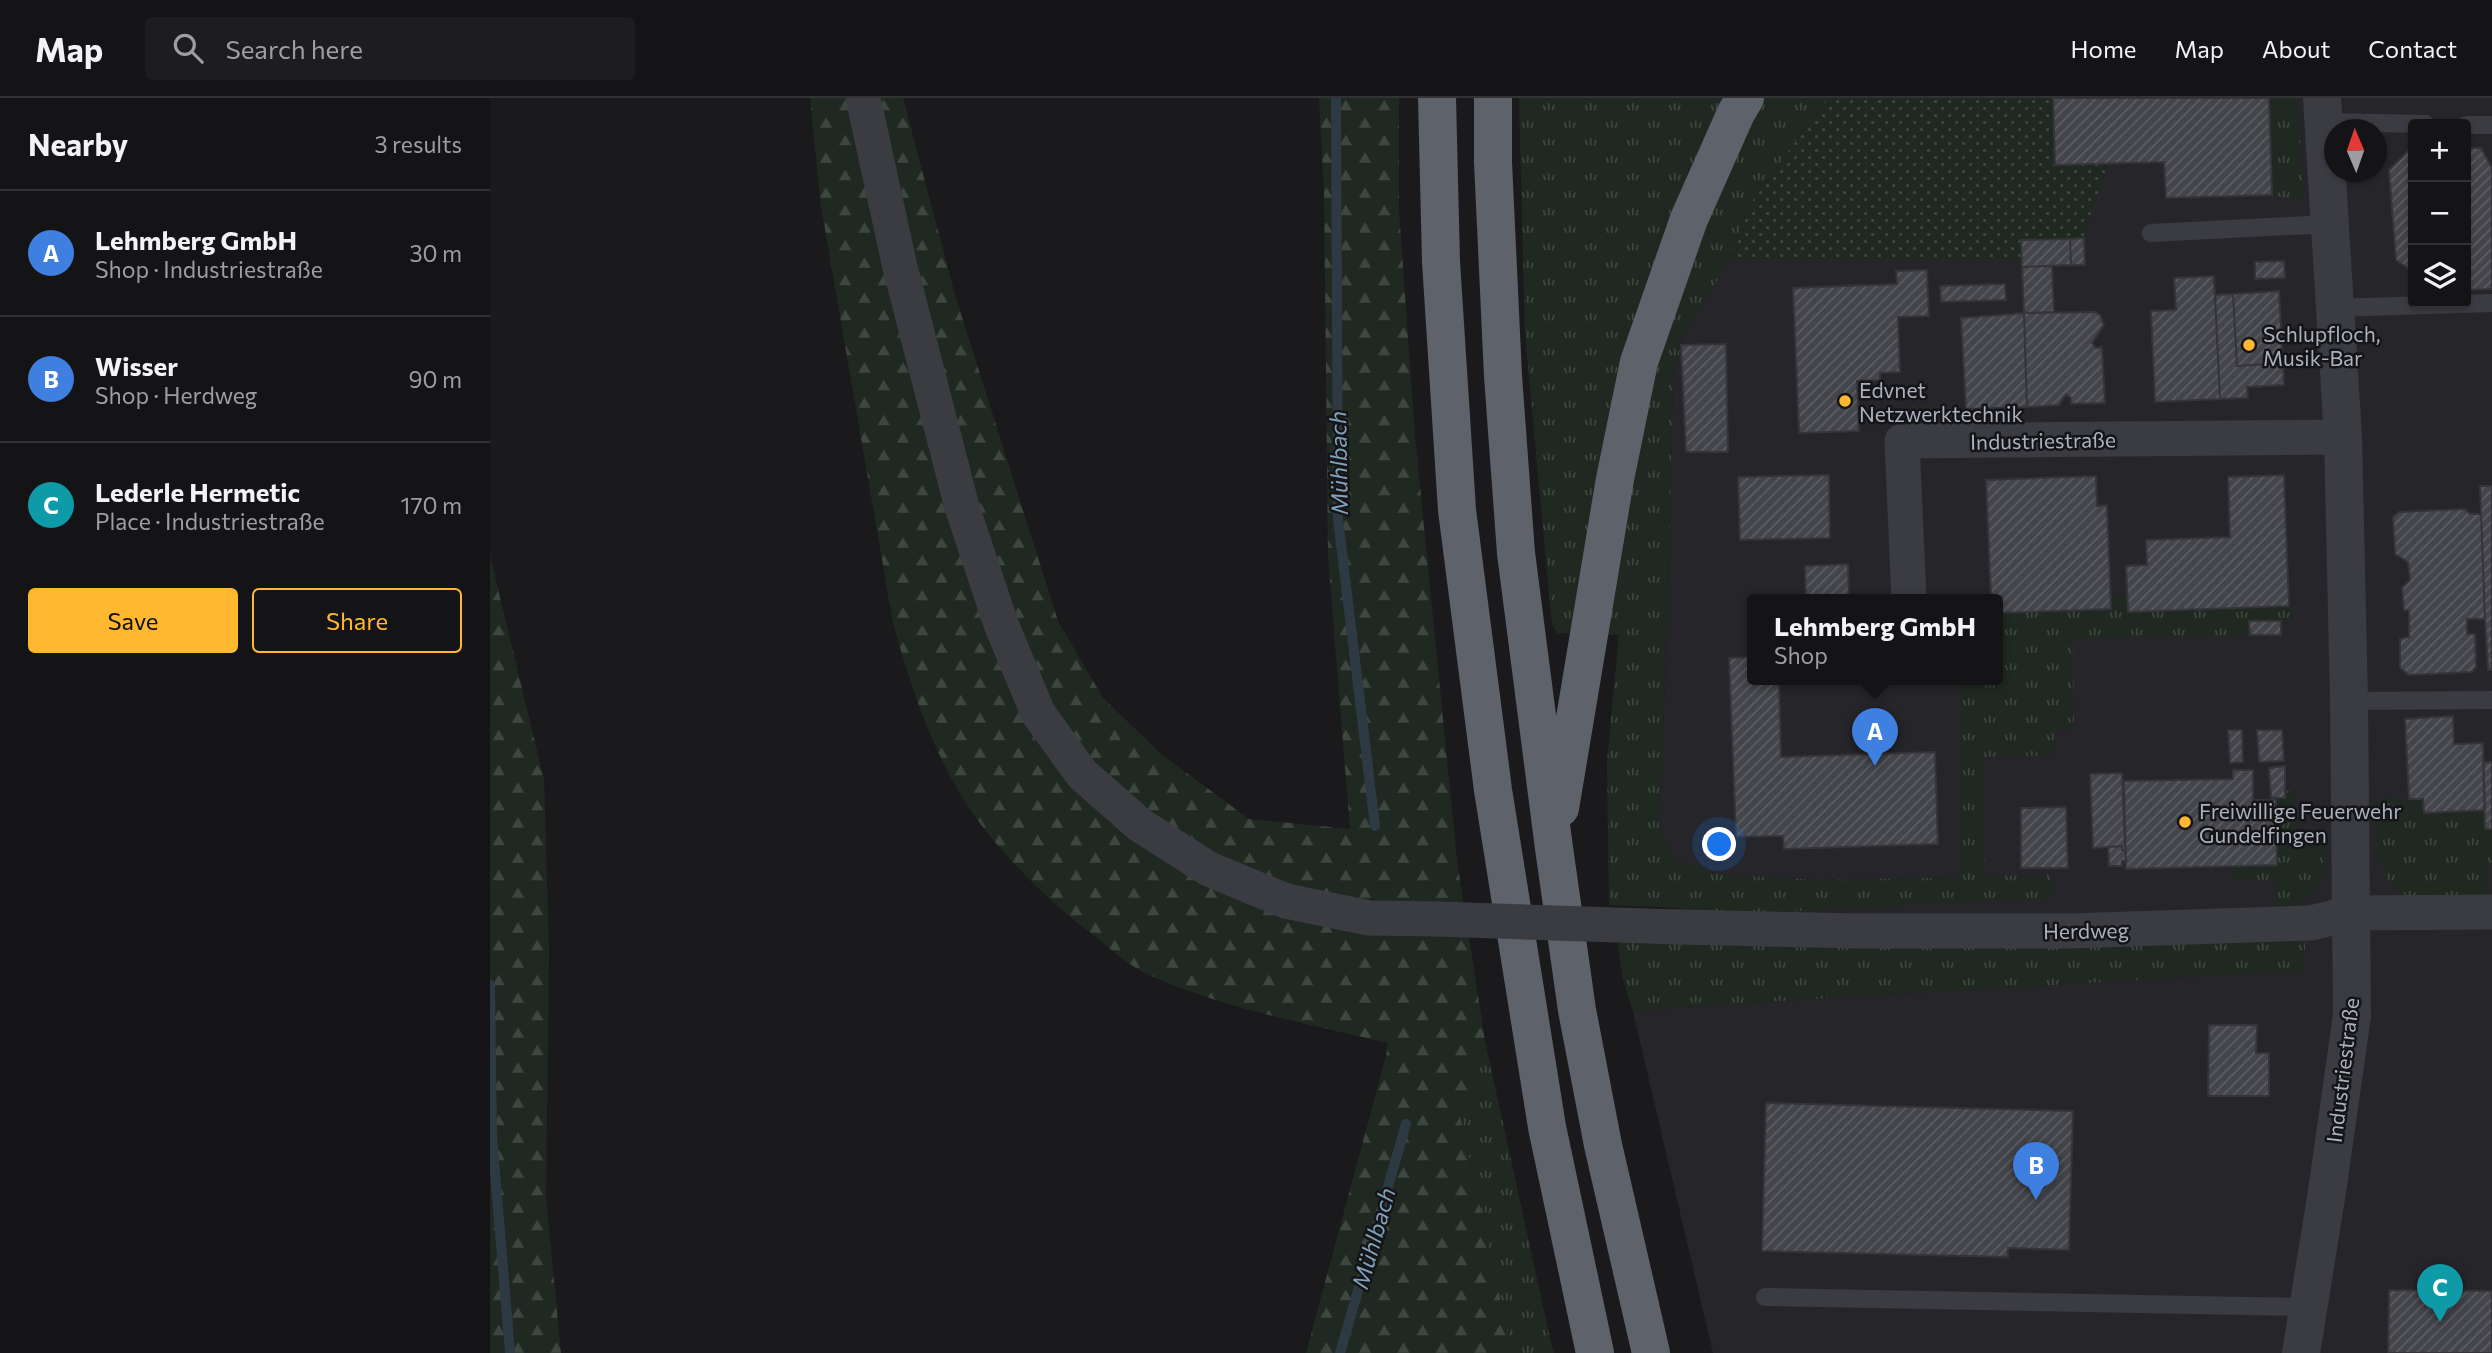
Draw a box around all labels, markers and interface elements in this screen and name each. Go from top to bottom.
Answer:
search box [145,17,635,80]
text: Map [35,28,103,69]
icon: search [169,29,207,67]
text: Search here [225,33,363,64]
text: Home [2071,34,2137,63]
text: Map [2175,34,2224,63]
text: About [2262,34,2330,63]
text: Contact [2368,34,2457,63]
north arrow [2324,119,2387,182]
map controls [2408,119,2471,308]
button: + [2408,119,2471,182]
text: Nearby [28,125,128,162]
text: 3 results [375,130,462,158]
button: − [2408,182,2471,245]
text: Lehmberg GmbH [95,224,297,255]
text: A [43,239,59,267]
text: 30 m [409,239,462,267]
button: layers [2408,245,2471,308]
text: Shop · Industriestraße [95,255,323,283]
place label: Schlupfloch, Musik-Bar [2263,321,2381,370]
marker: Schlupfloch, Musik-Bar [2241,337,2257,353]
text: Wisser [95,350,178,381]
text: B [43,365,59,393]
text: 90 m [409,365,462,393]
place label: Edvnet Netzwerktechnik [1859,377,2023,426]
text: Shop · Herdweg [95,381,257,409]
marker: Edvnet Netzwerktechnik [1837,393,1853,409]
water label: Mühlbach [1323,411,1353,515]
street label: Industriestraße [1970,426,2116,454]
text: Lederle Hermetic [95,476,300,507]
text: C [43,491,59,519]
text: 170 m [401,491,462,519]
text: Place · Industriestraße [95,507,325,535]
button: Save [28,588,238,653]
button: Share [252,588,462,653]
popup [1747,594,2003,685]
text: Lehmberg GmbH [1774,610,1976,641]
text: Shop [1774,641,1828,669]
pin: A [1852,708,1898,766]
place label: Freiwillige Feuerwehr Gundelfingen [2199,798,2402,847]
marker: Freiwillige Feuerwehr Gundelfingen [2177,814,2193,830]
your location [1702,827,1736,861]
street label: Herdweg [2043,917,2129,943]
street label: Industriestraße [2321,996,2363,1144]
pin: B [2013,1142,2059,1200]
water label: Mühlbach [1345,1184,1401,1292]
pin: C [2417,1264,2463,1322]

